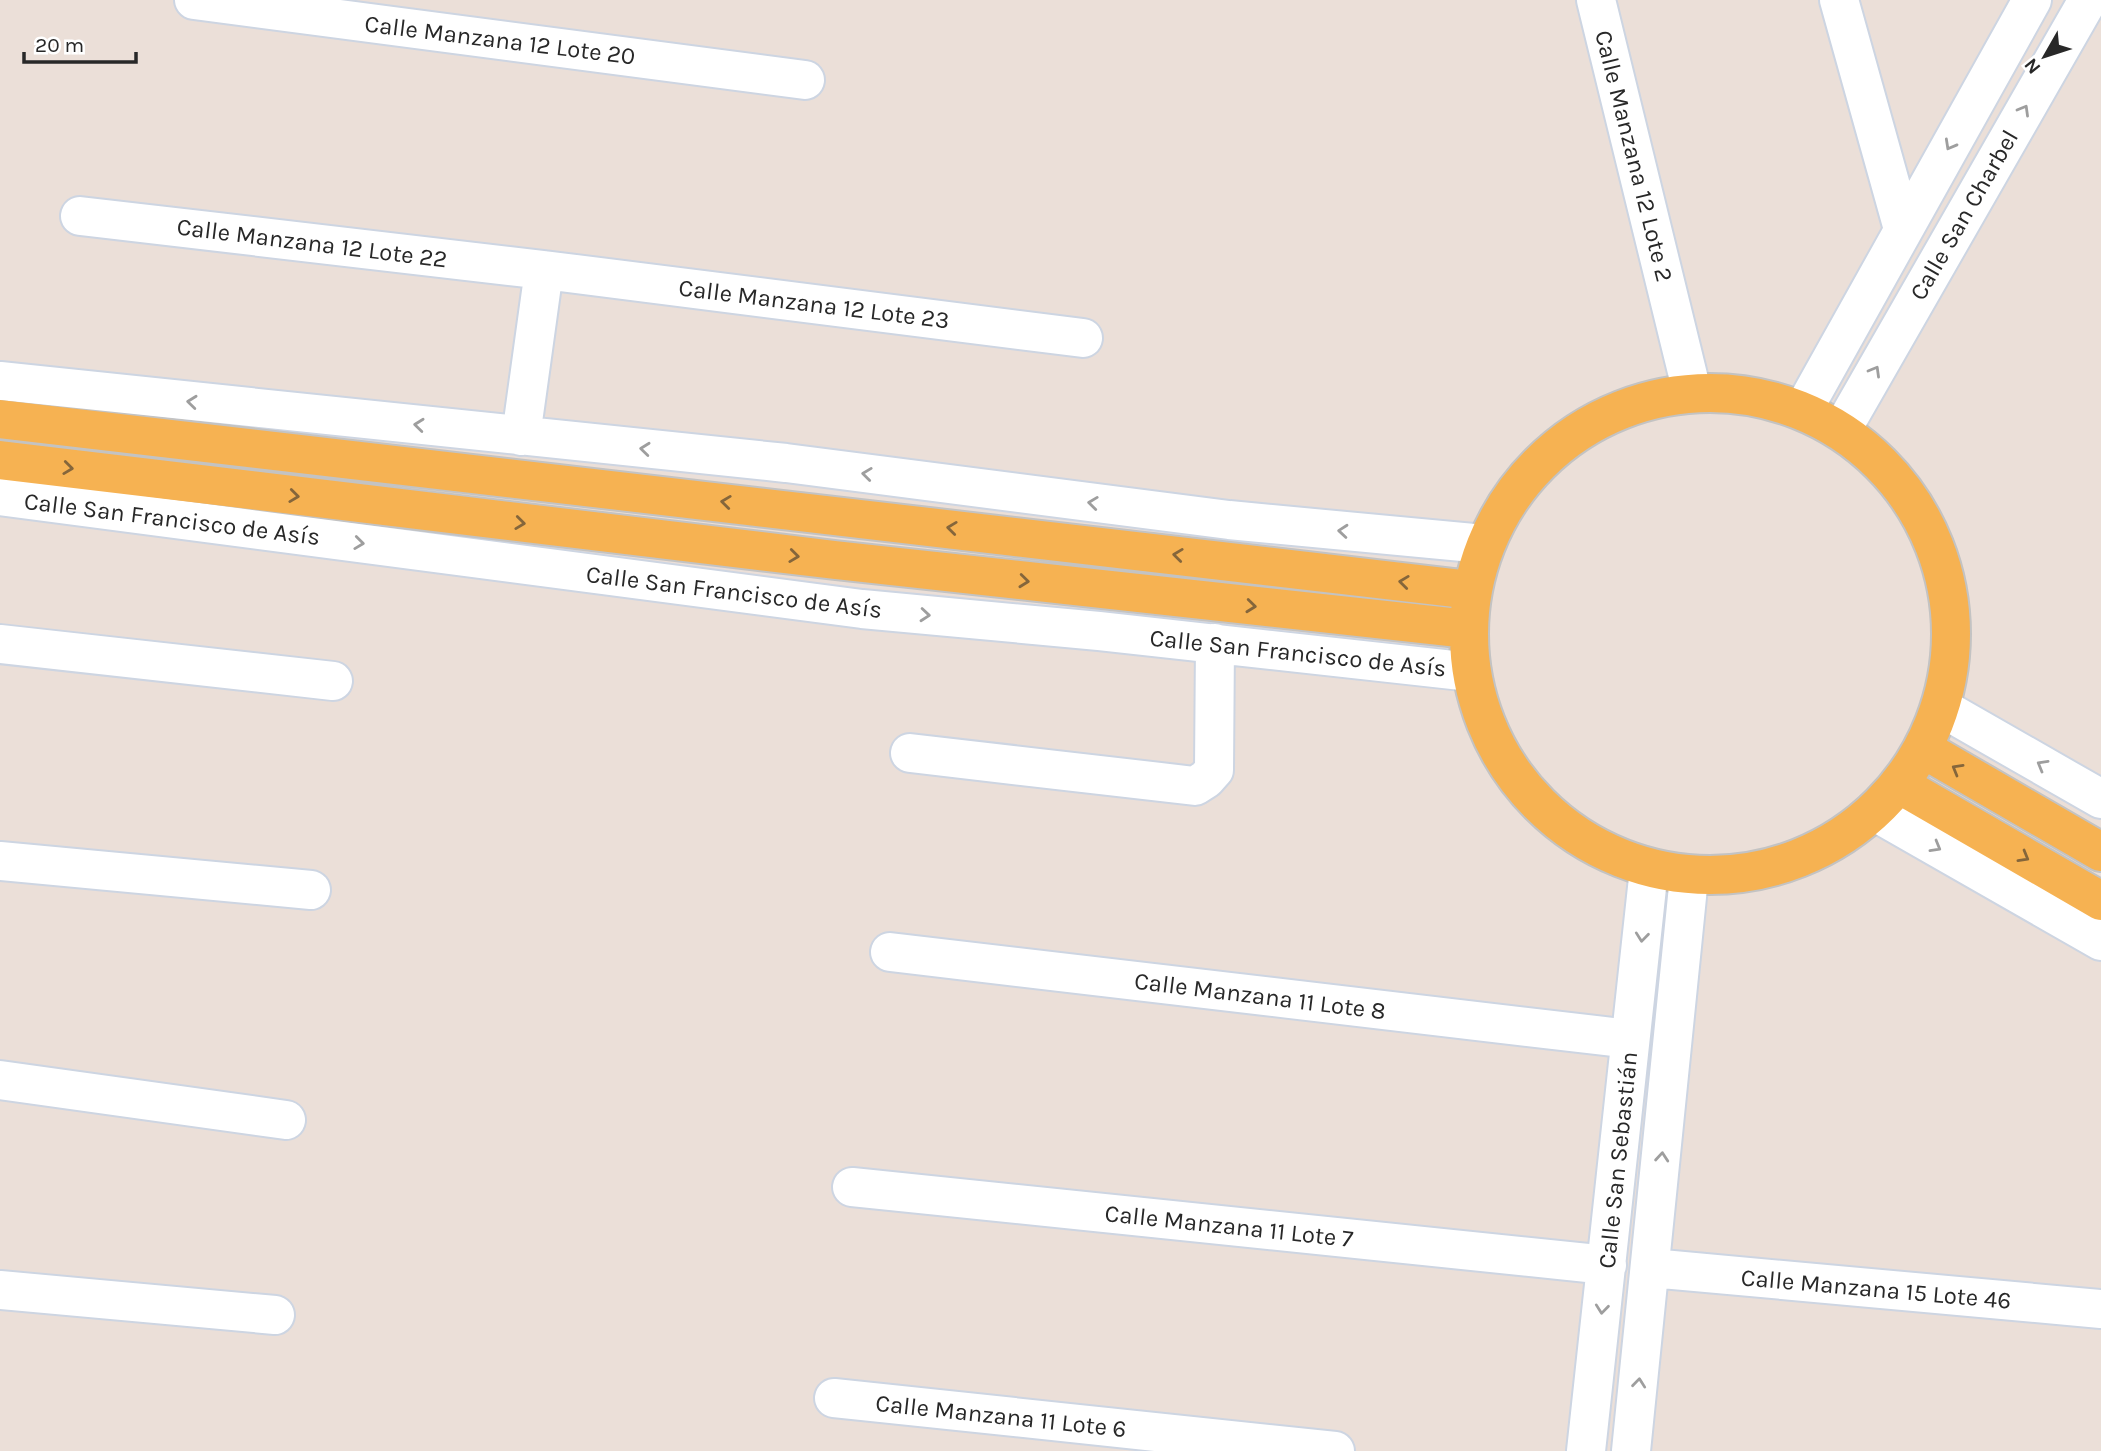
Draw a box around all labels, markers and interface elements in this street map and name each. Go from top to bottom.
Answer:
street label: Calle Manzana 12 Lote 20 [363,9,637,71]
scale bar [24,21,136,65]
north arrow [2010,21,2080,91]
street label: Calle Manzana 12 Lote 2 [1589,27,1679,285]
text: 20 m [35,33,84,57]
text: N [2020,54,2045,78]
one-way arrow [2016,105,2029,118]
street label: Calle San Charbel [1904,125,2024,305]
one-way arrow [1945,138,1958,150]
street label: Calle Manzana 12 Lote 22 [175,213,449,273]
street label: Calle Manzana 12 Lote 23 [677,274,951,334]
one-way arrow [1867,366,1880,379]
one-way arrow [187,394,198,409]
one-way arrow [413,418,424,433]
one-way arrow [639,441,651,456]
one-way arrow [62,461,74,476]
one-way arrow [861,466,873,481]
street label: Calle San Francisco de Asís [22,487,322,551]
one-way arrow [288,488,299,503]
one-way arrow [720,494,732,509]
one-way arrow [1087,495,1099,510]
one-way arrow [514,515,525,530]
one-way arrow [946,521,958,536]
one-way arrow [1337,524,1348,539]
one-way arrow [353,536,365,551]
one-way arrow [788,548,800,563]
one-way arrow [1172,548,1183,563]
street label: Calle San Francisco de Asís [584,560,884,624]
one-way arrow [1019,573,1030,588]
one-way arrow [1398,574,1409,589]
one-way arrow [1245,598,1256,613]
one-way arrow [920,607,931,622]
street label: Calle San Francisco de Asís [1148,624,1448,682]
one-way arrow [2036,760,2049,773]
one-way arrow [1952,764,1965,777]
one-way arrow [1929,838,1942,851]
one-way arrow [2017,849,2030,862]
one-way arrow [1634,931,1649,943]
street label: Calle Manzana 11 Lote 8 [1133,967,1387,1025]
street label: Calle San Sebastián [1593,1050,1643,1270]
one-way arrow [1654,1151,1669,1162]
street label: Calle Manzana 11 Lote 7 [1103,1199,1355,1253]
street label: Calle Manzana 15 Lote 46 [1740,1263,2012,1315]
one-way arrow [1594,1304,1609,1315]
one-way arrow [1631,1377,1646,1389]
street label: Calle Manzana 11 Lote 6 [874,1389,1128,1443]

